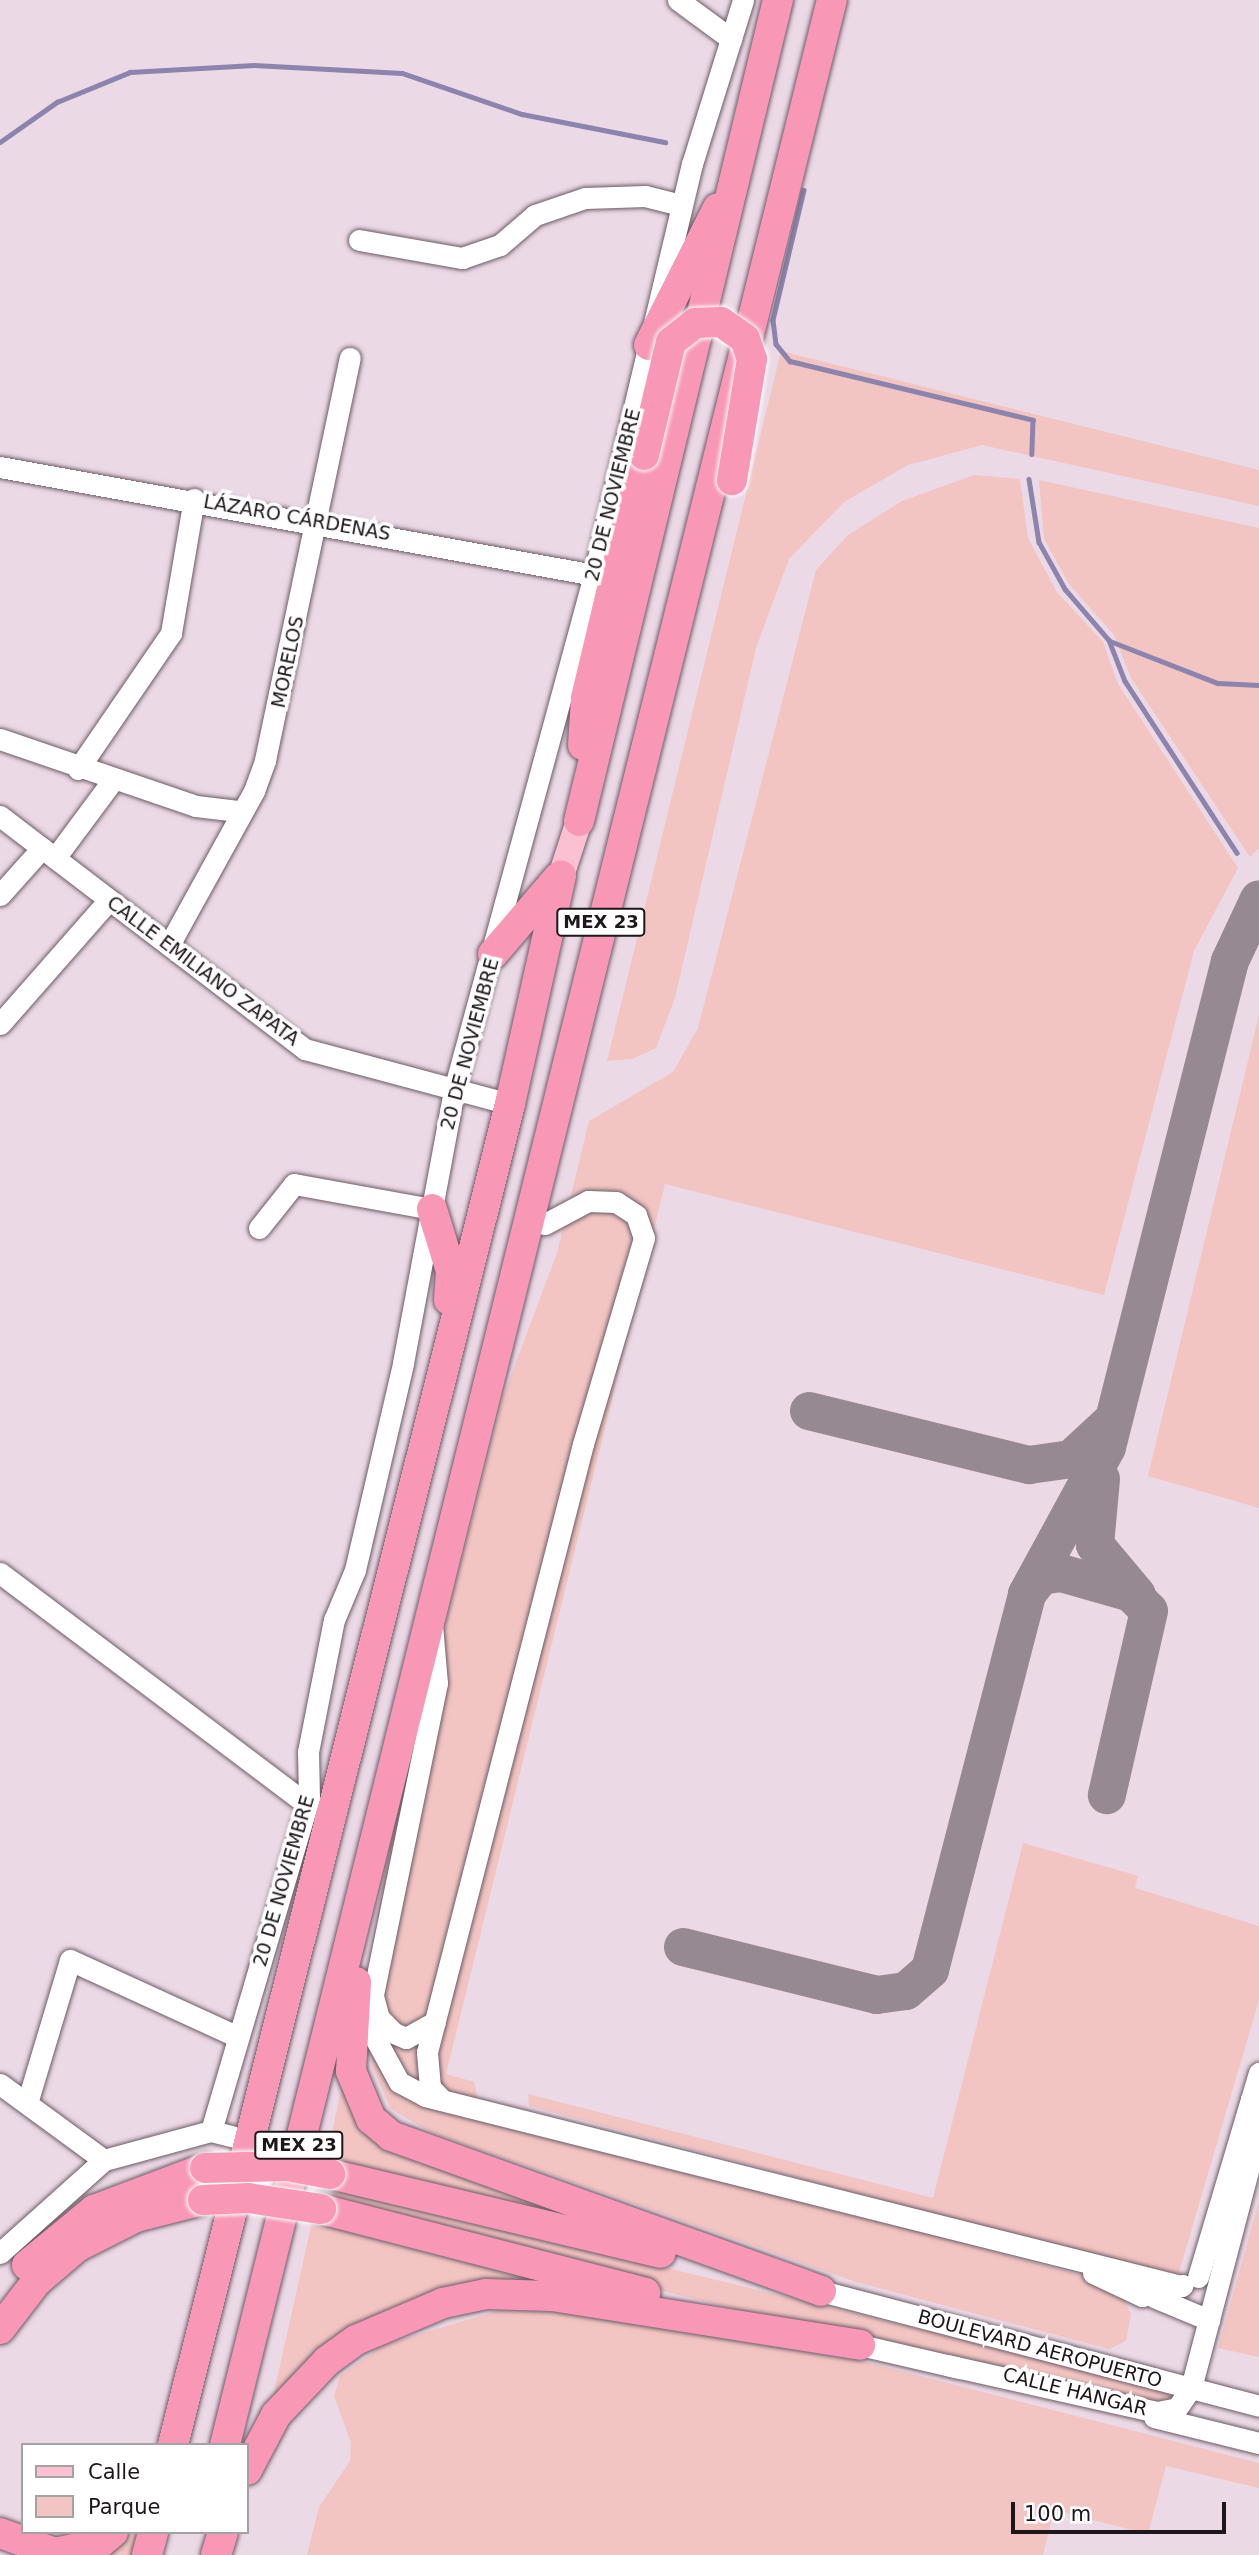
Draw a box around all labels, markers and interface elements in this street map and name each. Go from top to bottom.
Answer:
street label: 20 DE NOVIEMBRE [581,406,645,584]
street label: LÁZARO CÁRDENAS [202,490,392,546]
street label: MORELOS [267,614,309,710]
street label: CALLE EMILIANO ZAPATA [102,891,304,1051]
road number: MEX 23 [556,908,646,937]
street label: 20 DE NOVIEMBRE [436,956,504,1132]
street label: 20 DE NOVIEMBRE [249,1793,319,1969]
road number: MEX 23 [254,2130,344,2160]
street label: BOULEVARD AEROPUERTO [915,2305,1165,2393]
street label: CALLE HANGAR [1000,2363,1150,2421]
legend [21,2443,248,2534]
text: Calle [88,2460,140,2484]
scale bar [1014,2488,1229,2532]
text: Parque [88,2495,160,2519]
text: 100 m [1024,2502,1091,2526]

